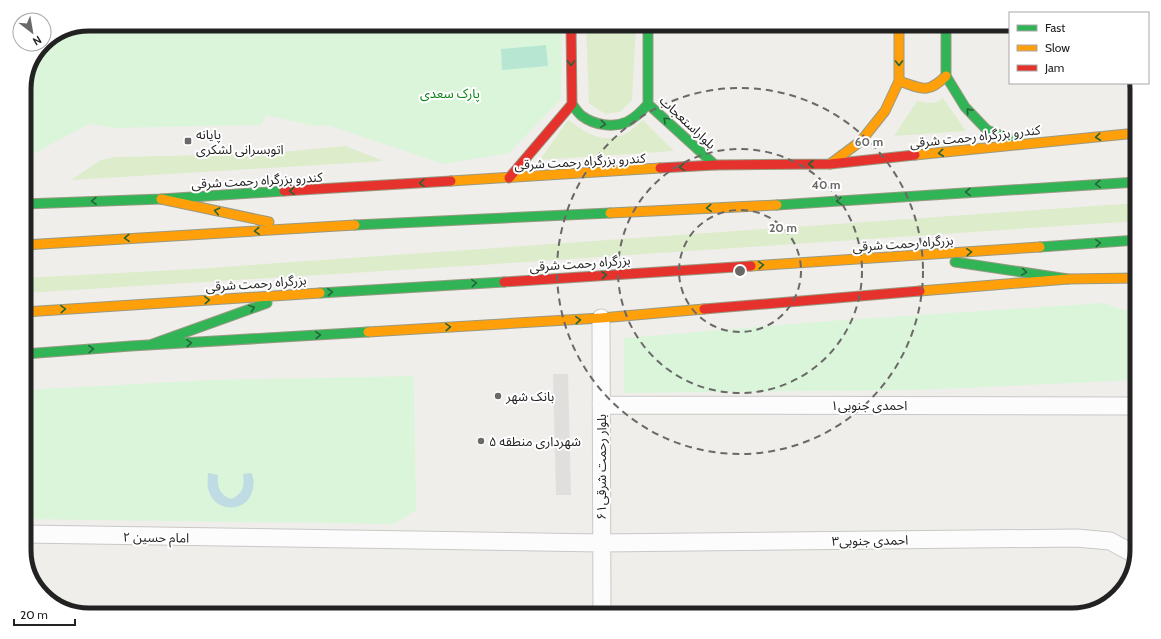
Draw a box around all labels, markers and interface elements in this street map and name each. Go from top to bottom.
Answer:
north arrow [12,12,52,52]
legend [1009,12,1149,84]
text: Fast [1045,20,1065,35]
text: N [30,33,44,49]
text: Slow [1045,40,1070,55]
one-way arrow [567,60,575,66]
one-way arrow [895,60,903,66]
text: Jam [1044,60,1064,75]
park label: پارک سعدی [420,85,480,103]
street label: بلواراستعجاب [656,92,719,152]
one-way arrow [966,108,973,115]
one-way arrow [663,117,671,125]
one-way arrow [600,119,606,128]
street label: کندرو بزرگراه رحمت شرقی [909,121,1042,152]
place label: پایانه اتوبسرانی لشکری [196,126,284,158]
one-way arrow [1095,132,1101,141]
text: 60 m [855,134,883,149]
marker: پایانه اتوبسرانی لشکری [183,136,193,146]
one-way arrow [938,148,944,157]
street label: کندرو بزرگراه رحمت شرقی [514,150,647,173]
one-way arrow [808,160,814,168]
one-way arrow [679,163,685,172]
street label: کندرو بزرگراه رحمت شرقی [191,169,324,192]
text: 40 m [811,177,841,192]
one-way arrow [419,179,425,187]
one-way arrow [1095,180,1101,189]
one-way arrow [289,186,295,195]
one-way arrow [965,188,971,197]
one-way arrow [835,196,842,205]
one-way arrow [91,197,97,206]
one-way arrow [706,204,712,213]
one-way arrow [214,207,220,215]
text: 20 m [769,220,797,235]
one-way arrow [254,226,260,235]
street label: بزرگراه رحمت شرقی [852,231,954,256]
one-way arrow [124,234,130,243]
one-way arrow [1095,238,1101,247]
one-way arrow [966,247,972,256]
street label: بزرگراه رحمت شرقی [529,251,631,276]
one-way arrow [758,261,764,270]
centre of rings [733,264,747,278]
one-way arrow [1021,267,1027,276]
one-way arrow [601,270,607,279]
street label: بزرگراه رحمت شرقی [205,271,307,296]
one-way arrow [471,278,477,287]
one-way arrow [327,287,333,296]
one-way arrow [204,295,210,304]
one-way arrow [60,305,66,314]
one-way arrow [249,305,256,313]
one-way arrow [575,315,581,324]
one-way arrow [445,323,451,332]
one-way arrow [315,331,321,339]
one-way arrow [186,338,192,347]
one-way arrow [88,345,94,354]
place label: بانک شهر [505,388,554,405]
marker: بانک شهر [493,391,503,401]
street label: احمدی جنوبی۱ [831,397,907,414]
street label: بلوار رحمت شرقی۶۱ [593,414,610,520]
place label: شهرداری منطقه ۵ [489,433,581,450]
marker: شهرداری منطقه ۵ [476,436,486,446]
street label: ۲ امام حسین [123,528,189,548]
street label: احمدی جنوبی۳ [831,531,909,550]
scale bar [14,601,75,627]
text: 20 m [20,607,48,622]

